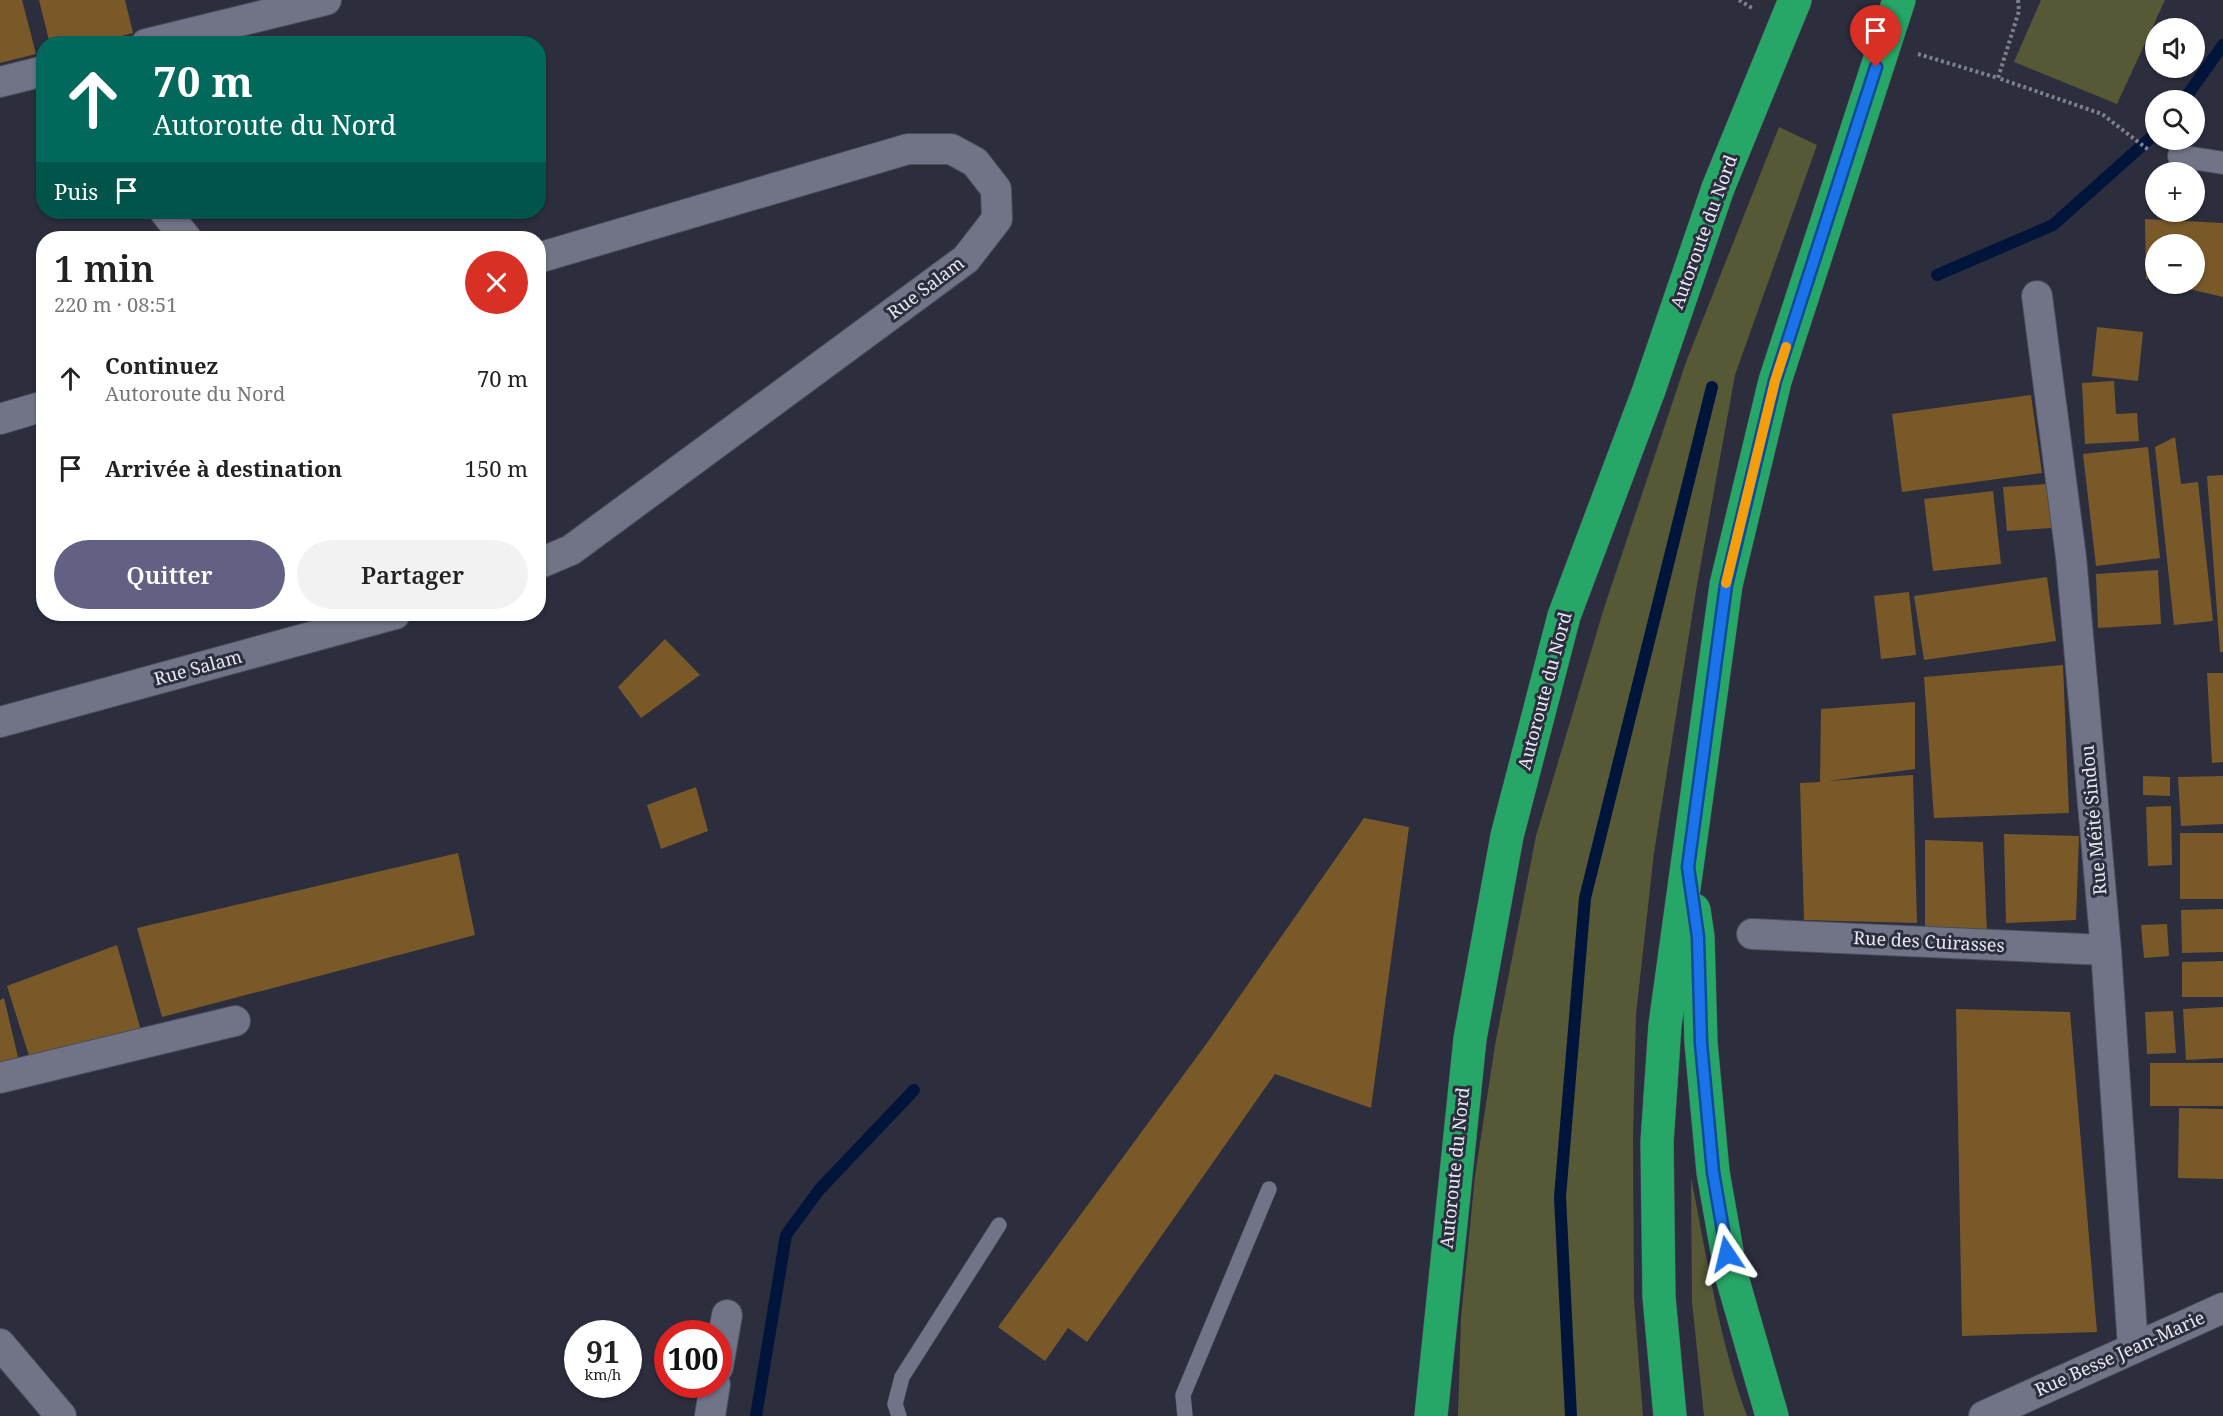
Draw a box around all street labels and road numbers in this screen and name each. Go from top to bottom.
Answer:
street label: Autoroute du Nord [1664,151,1742,312]
street label: Rue Salam [882,250,969,324]
street label: Autoroute du Nord [1511,609,1577,772]
street label: Rue Salam [151,644,244,690]
street label: Rue Méité Sindou [2074,744,2112,896]
street label: Rue des Cuirasses [1853,925,2005,957]
street label: Autoroute du Nord [1434,1086,1474,1250]
street label: Rue Besse Jean-Marie [2031,1305,2208,1401]

